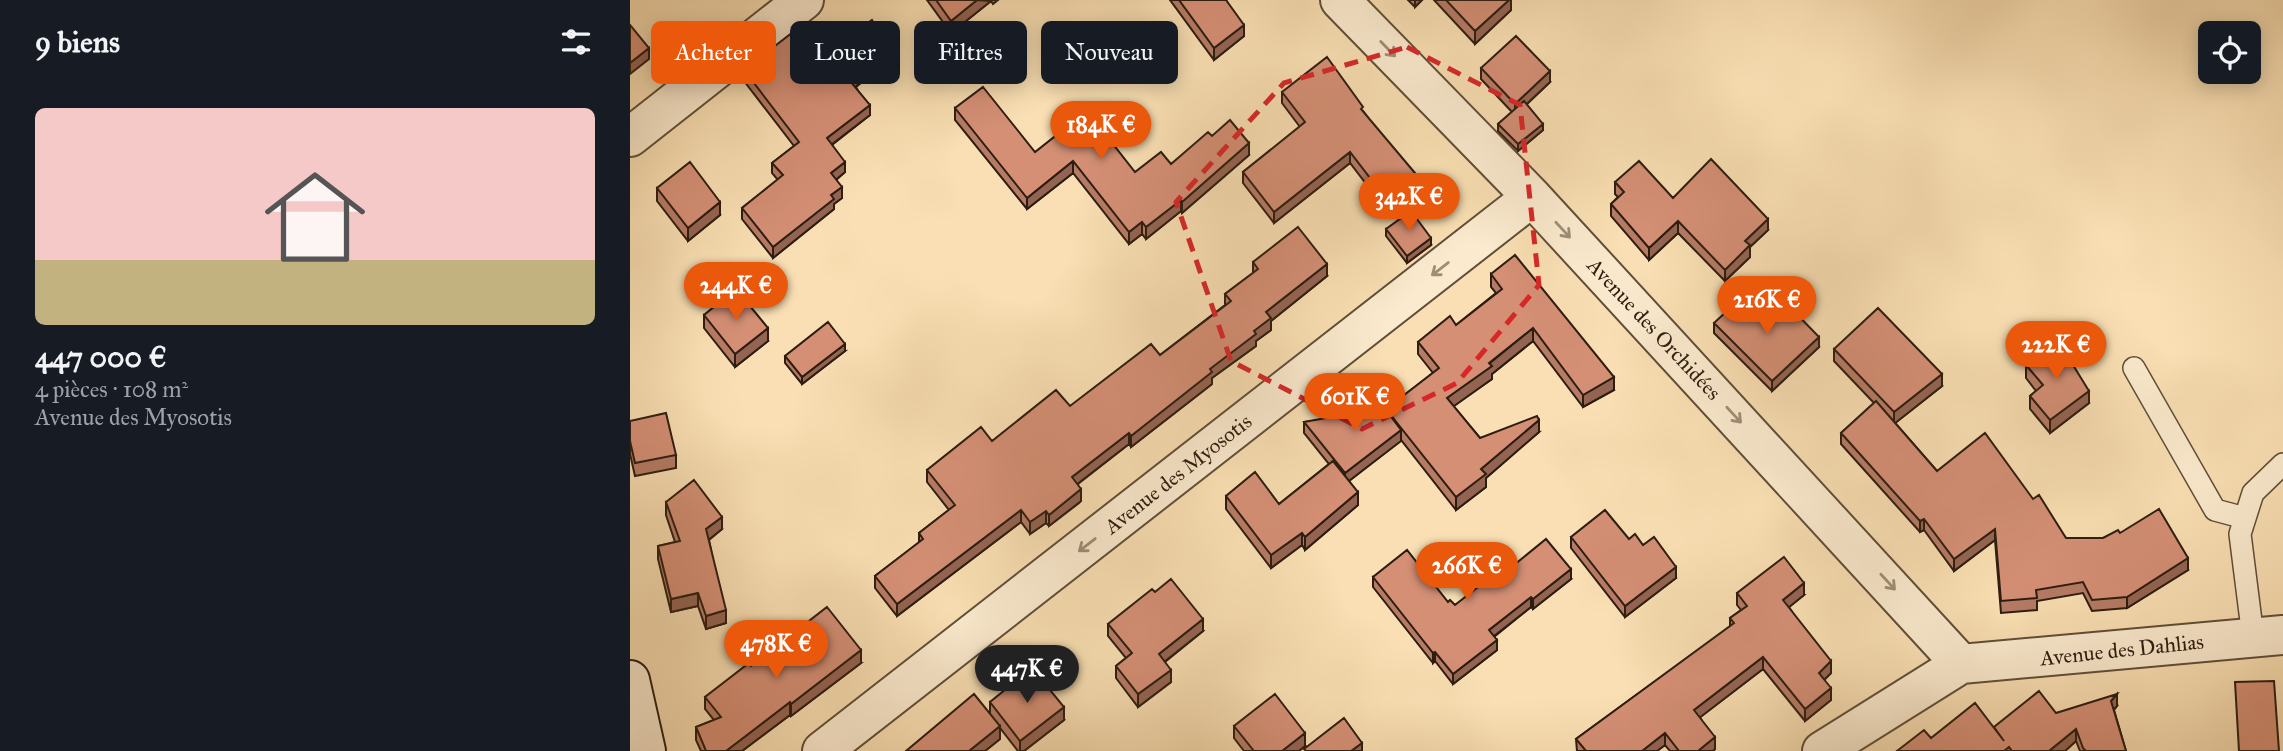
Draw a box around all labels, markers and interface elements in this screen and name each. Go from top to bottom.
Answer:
chip: Acheter [651,21,776,84]
chip: Louer [790,21,900,84]
chip: Filtres [914,21,1027,84]
chip: Nouveau [1041,21,1178,84]
map controls [2198,21,2261,84]
button: locate [2198,21,2261,84]
icon: filters [557,23,595,61]
text: 9 biens [35,24,120,60]
one-way arrow [1379,40,1396,57]
pin: 184K € [1044,102,1158,161]
text: 184K € [1066,110,1136,138]
icon: home [252,154,378,280]
pin: 342K € [1352,174,1466,233]
text: 342K € [1375,182,1443,210]
one-way arrow [1554,221,1571,238]
street label: Avenue des Orchidées [1581,252,1727,405]
pin: 244K € [679,262,793,322]
one-way arrow [1431,262,1450,277]
text: 244K € [700,271,772,299]
pin: 216K € [1710,276,1824,336]
text: 216K € [1733,285,1801,313]
pin: 222K € [1999,322,2113,381]
text: 222K € [2021,330,2091,358]
text: 447 000 € [35,339,167,375]
pin: 601K € [1298,374,1412,433]
text: 4 pièces · 108 m² [35,375,188,403]
text: 601K € [1320,382,1390,410]
text: Avenue des Myosotis [35,403,232,431]
one-way arrow [1725,406,1742,423]
street label: Avenue des Myosotis [1098,408,1257,540]
one-way arrow [1078,538,1097,553]
pin: 266K € [1410,542,1524,602]
text: 266K € [1432,551,1502,579]
one-way arrow [1880,573,1896,591]
pin: 478K € [719,620,833,680]
street label: Avenue des Dahlias [2038,628,2205,672]
text: 478K € [740,629,812,657]
pin: 447K € [970,646,1084,705]
text: 447K € [991,654,1063,682]

